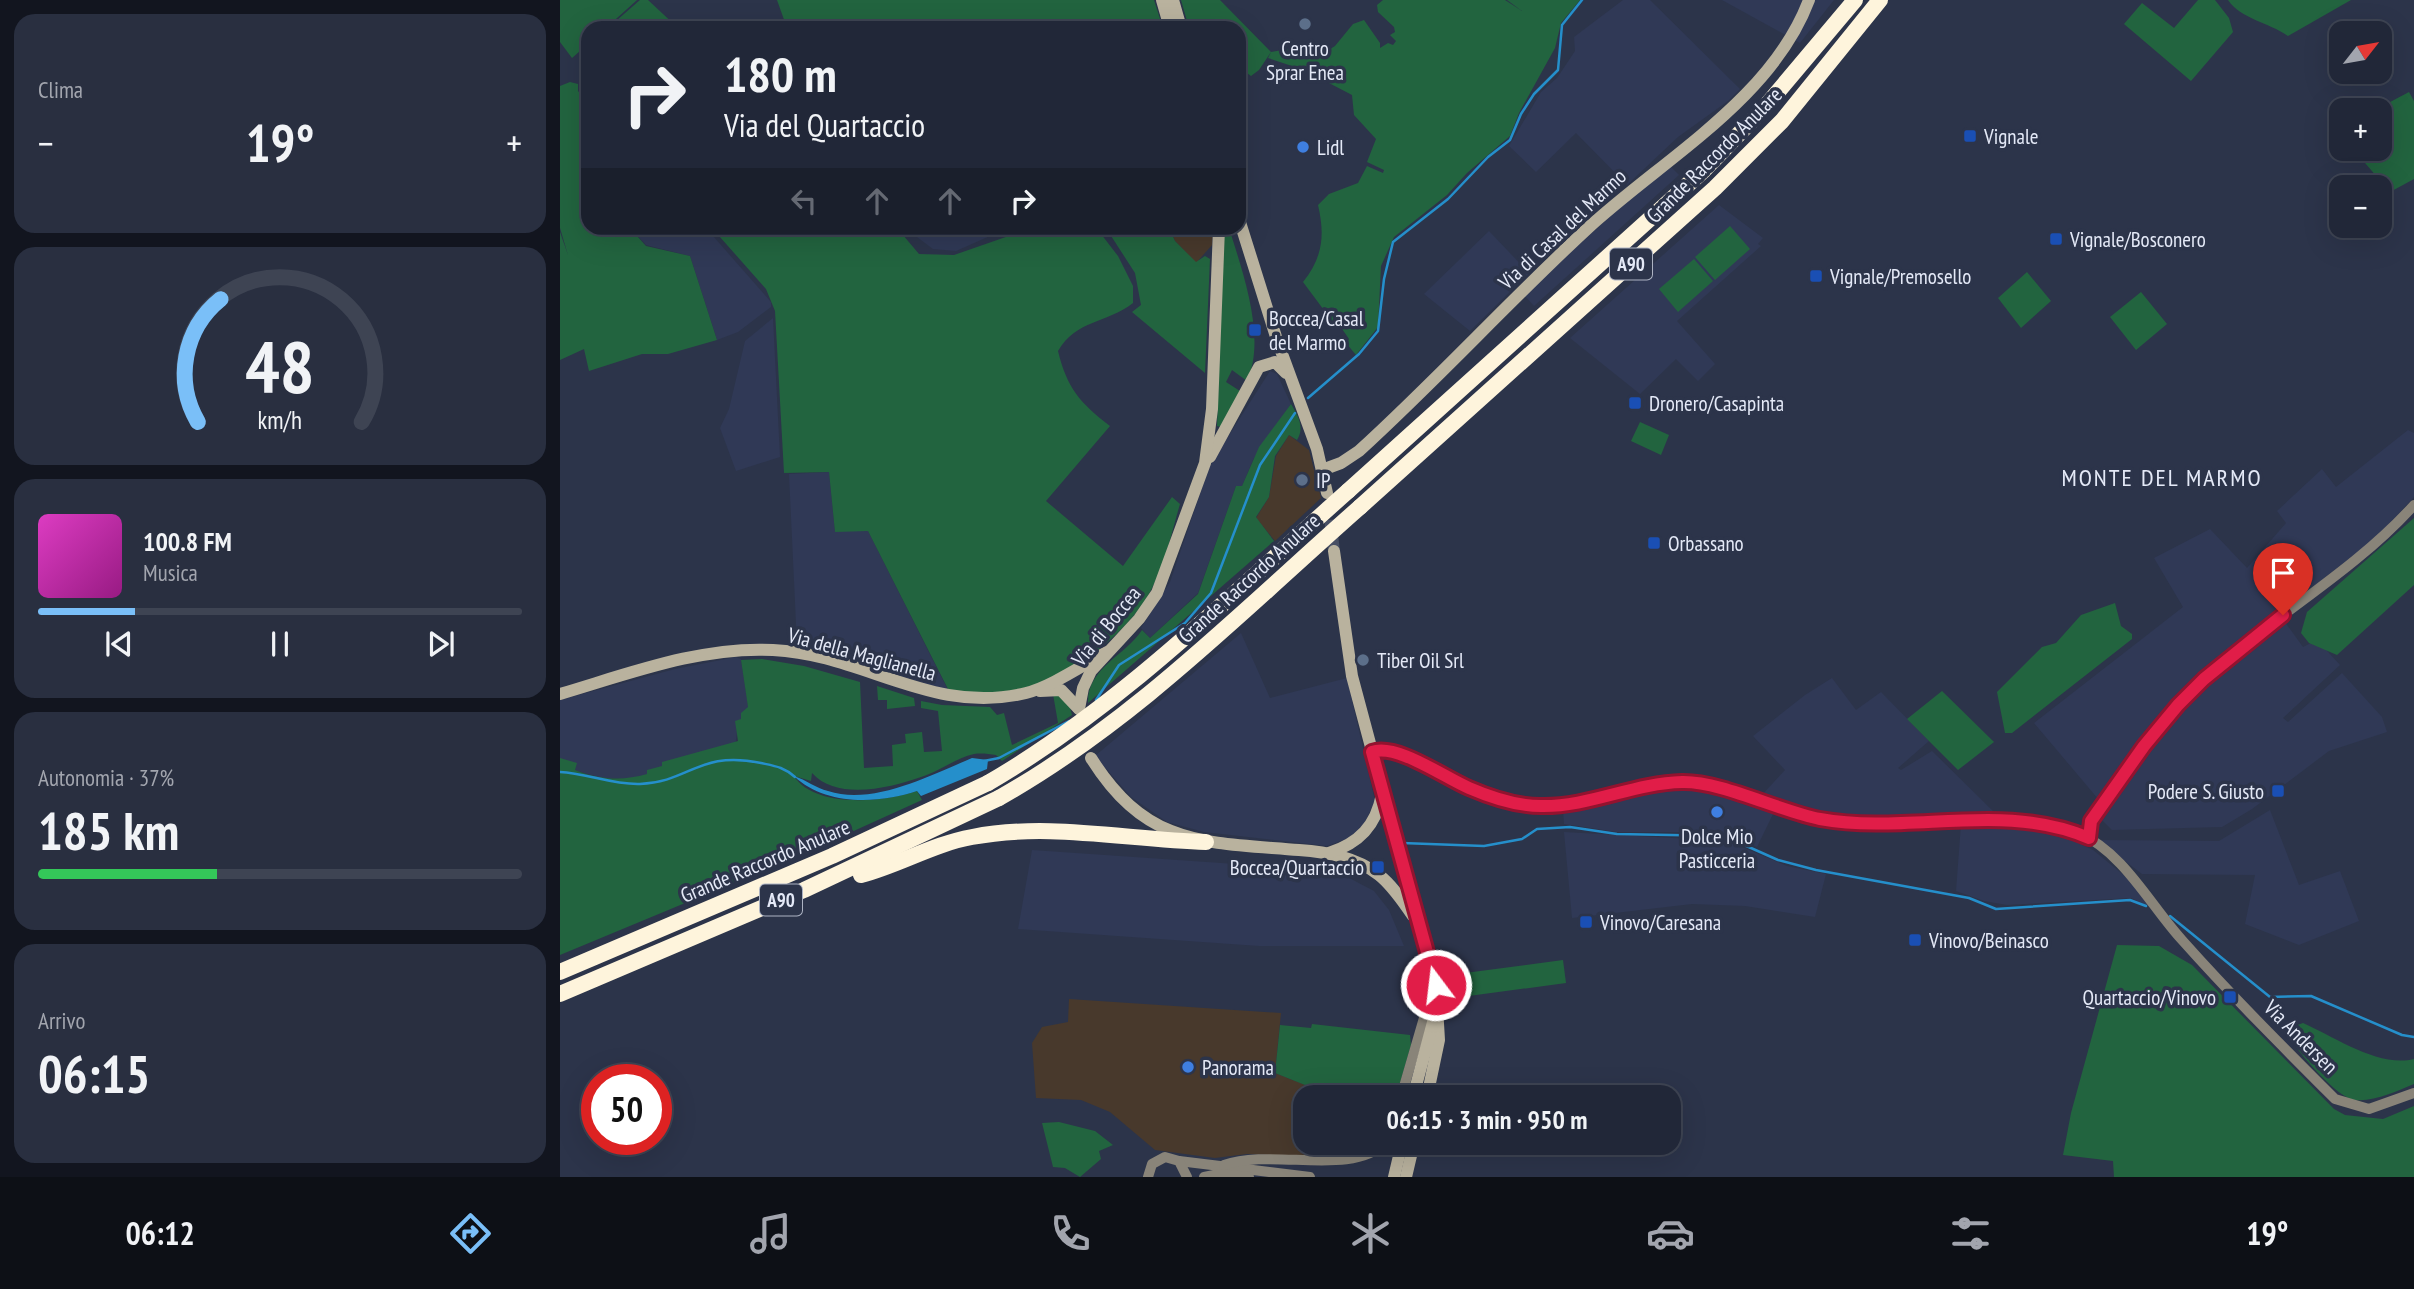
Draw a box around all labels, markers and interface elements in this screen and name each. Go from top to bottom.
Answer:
marker: Centro Sprar Enea [1297,16,1313,32]
north arrow [2329,21,2392,84]
map controls [2329,21,2392,238]
place label: Centro Sprar Enea [1266,35,1344,86]
text: 180 m [724,42,837,106]
icon: right [609,49,700,140]
text: Clima [38,75,83,104]
street label: Grande Raccordo Anulare [1640,81,1788,229]
button: + [2329,98,2392,161]
text: Via del Quartaccio [724,104,925,146]
text: 19° [246,109,314,176]
text: − [38,118,54,167]
text: + [506,118,522,167]
place label: Vignale [1983,123,2039,150]
marker: Vignale [1962,128,1978,144]
place label: Lidl [1317,134,1344,161]
marker: Lidl [1295,139,1311,155]
street label: Via di Casal del Marmo [1492,163,1632,296]
button: − [2329,175,2392,238]
icon: left [785,182,823,220]
icon: ahead [858,182,896,220]
icon: ahead [931,182,969,220]
icon: right [1004,182,1042,220]
place label: Vignale/Bosconero [2069,226,2206,253]
marker: Vignale/Bosconero [2048,231,2064,247]
road number: A90 [1610,248,1652,280]
place label: Vignale/Premosello [1829,263,1971,290]
marker: Vignale/Premosello [1808,268,1824,284]
place label: Boccea/Casal del Marmo [1269,305,1364,356]
text: 48 [245,318,315,412]
marker: Boccea/Casal del Marmo [1247,322,1263,338]
place label: Dronero/Casapinta [1649,390,1784,417]
marker: Dronero/Casapinta [1627,395,1643,411]
text: km/h [258,404,302,436]
district label: MONTE DEL MARMO [2061,462,2263,493]
place label: IP [1316,467,1330,494]
marker: IP [1294,472,1310,488]
street label: Grande Raccordo Anulare [1173,507,1325,649]
text: 100.8 FM [143,525,232,558]
place label: Orbassano [1668,530,1744,557]
marker: Orbassano [1646,535,1662,551]
pin [2253,543,2313,615]
icon: arrive [2264,554,2302,592]
text: Musica [143,558,198,587]
street label: Via di Boccea [1065,580,1147,672]
street label: Via della Maglianella [784,621,939,687]
icon: previous [100,625,138,663]
icon: pause [261,625,299,663]
icon: next [422,625,460,663]
place label: Tiber Oil Srl [1377,647,1464,674]
marker: Tiber Oil Srl [1355,652,1371,668]
text: Autonomia · 37% [38,763,174,792]
place label: Podere S. Giusto [2148,778,2264,805]
marker: Podere S. Giusto [2270,783,2286,799]
text: 185 km [38,797,179,864]
marker: Dolce Mio Pasticceria [1709,804,1725,820]
street label: Grande Raccordo Anulare [676,813,854,909]
place label: Dolce Mio Pasticceria [1679,823,1755,874]
place label: Boccea/Quartaccio [1230,854,1364,881]
marker: Boccea/Quartaccio [1370,859,1386,875]
road number: A90 [760,885,802,916]
place label: Vinovo/Caresana [1599,909,1721,936]
marker: Vinovo/Caresana [1578,914,1594,930]
place label: Vinovo/Beinasco [1928,927,2049,954]
marker: Vinovo/Beinasco [1907,932,1923,948]
position arrow [1399,948,1473,1022]
place label: Quartaccio/Vinovo [2083,984,2216,1011]
marker: Quartaccio/Vinovo [2222,989,2238,1005]
street label: Via Andersen [2257,993,2344,1080]
text: Arrivo [38,1006,85,1035]
text: 06:15 [38,1040,150,1107]
place label: Panorama [1202,1054,1274,1081]
marker: Panorama [1180,1059,1196,1075]
speed limit sign: 50 [581,1064,672,1155]
text: 06:15 · 3 min · 950 m [1387,1103,1587,1136]
icon: directions [446,1209,495,1258]
icon: music [746,1209,795,1258]
icon: phone [1046,1209,1095,1258]
icon: climate [1346,1209,1395,1258]
icon: car [1646,1209,1695,1258]
icon: filters [1946,1209,1995,1258]
text: 06:12 [126,1212,195,1254]
text: 19° [2246,1212,2288,1254]

